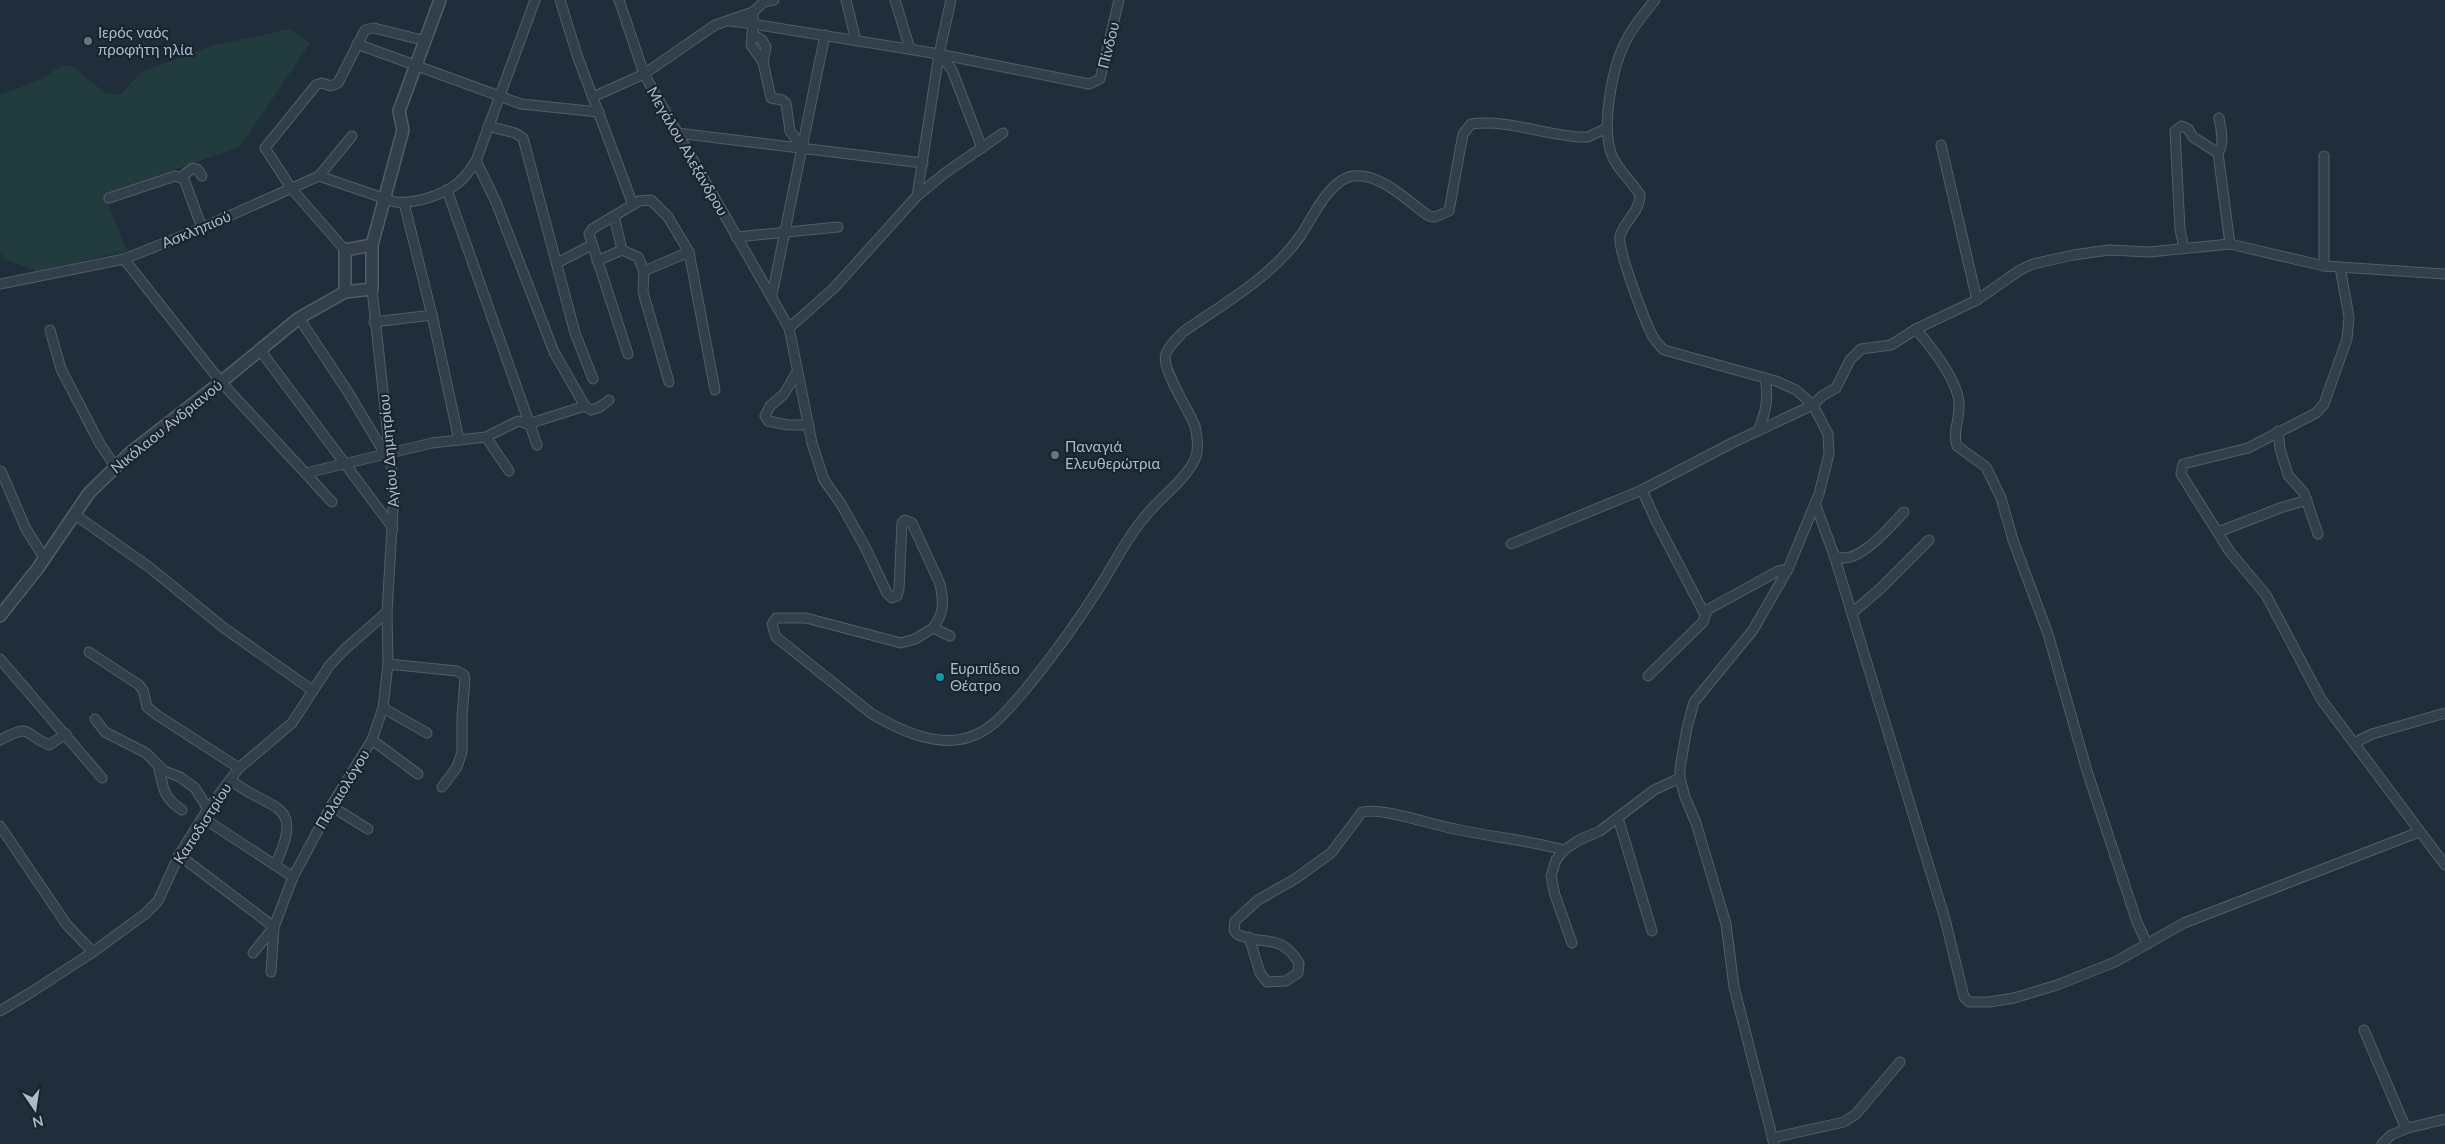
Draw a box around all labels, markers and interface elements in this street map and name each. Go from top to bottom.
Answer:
street label: Πίνδου [1094,20,1122,70]
place label: Ιερός ναός προφήτη ηλία [98,23,193,58]
marker: Ιερός ναός προφήτη ηλία [82,35,94,47]
street label: Μεγάλου Αλεξάνδρου [643,83,732,219]
street label: Ασκληπιού [159,206,233,252]
street label: Νικόλαου Ανδριανού [107,375,225,477]
street label: Αγίου Δημητρίου [374,394,402,508]
place label: Παναγιά Ελευθερώτρια [1065,437,1160,472]
marker: Παναγιά Ελευθερώτρια [1049,449,1061,461]
place label: Ευριπίδειο Θέατρο [950,659,1020,694]
marker: Ευριπίδειο Θέατρο [934,671,946,683]
street label: Παλαιολόγου [311,746,373,832]
street label: Καποδιστρίου [169,779,235,867]
north arrow [10,1084,60,1134]
text: N [31,1113,45,1132]

